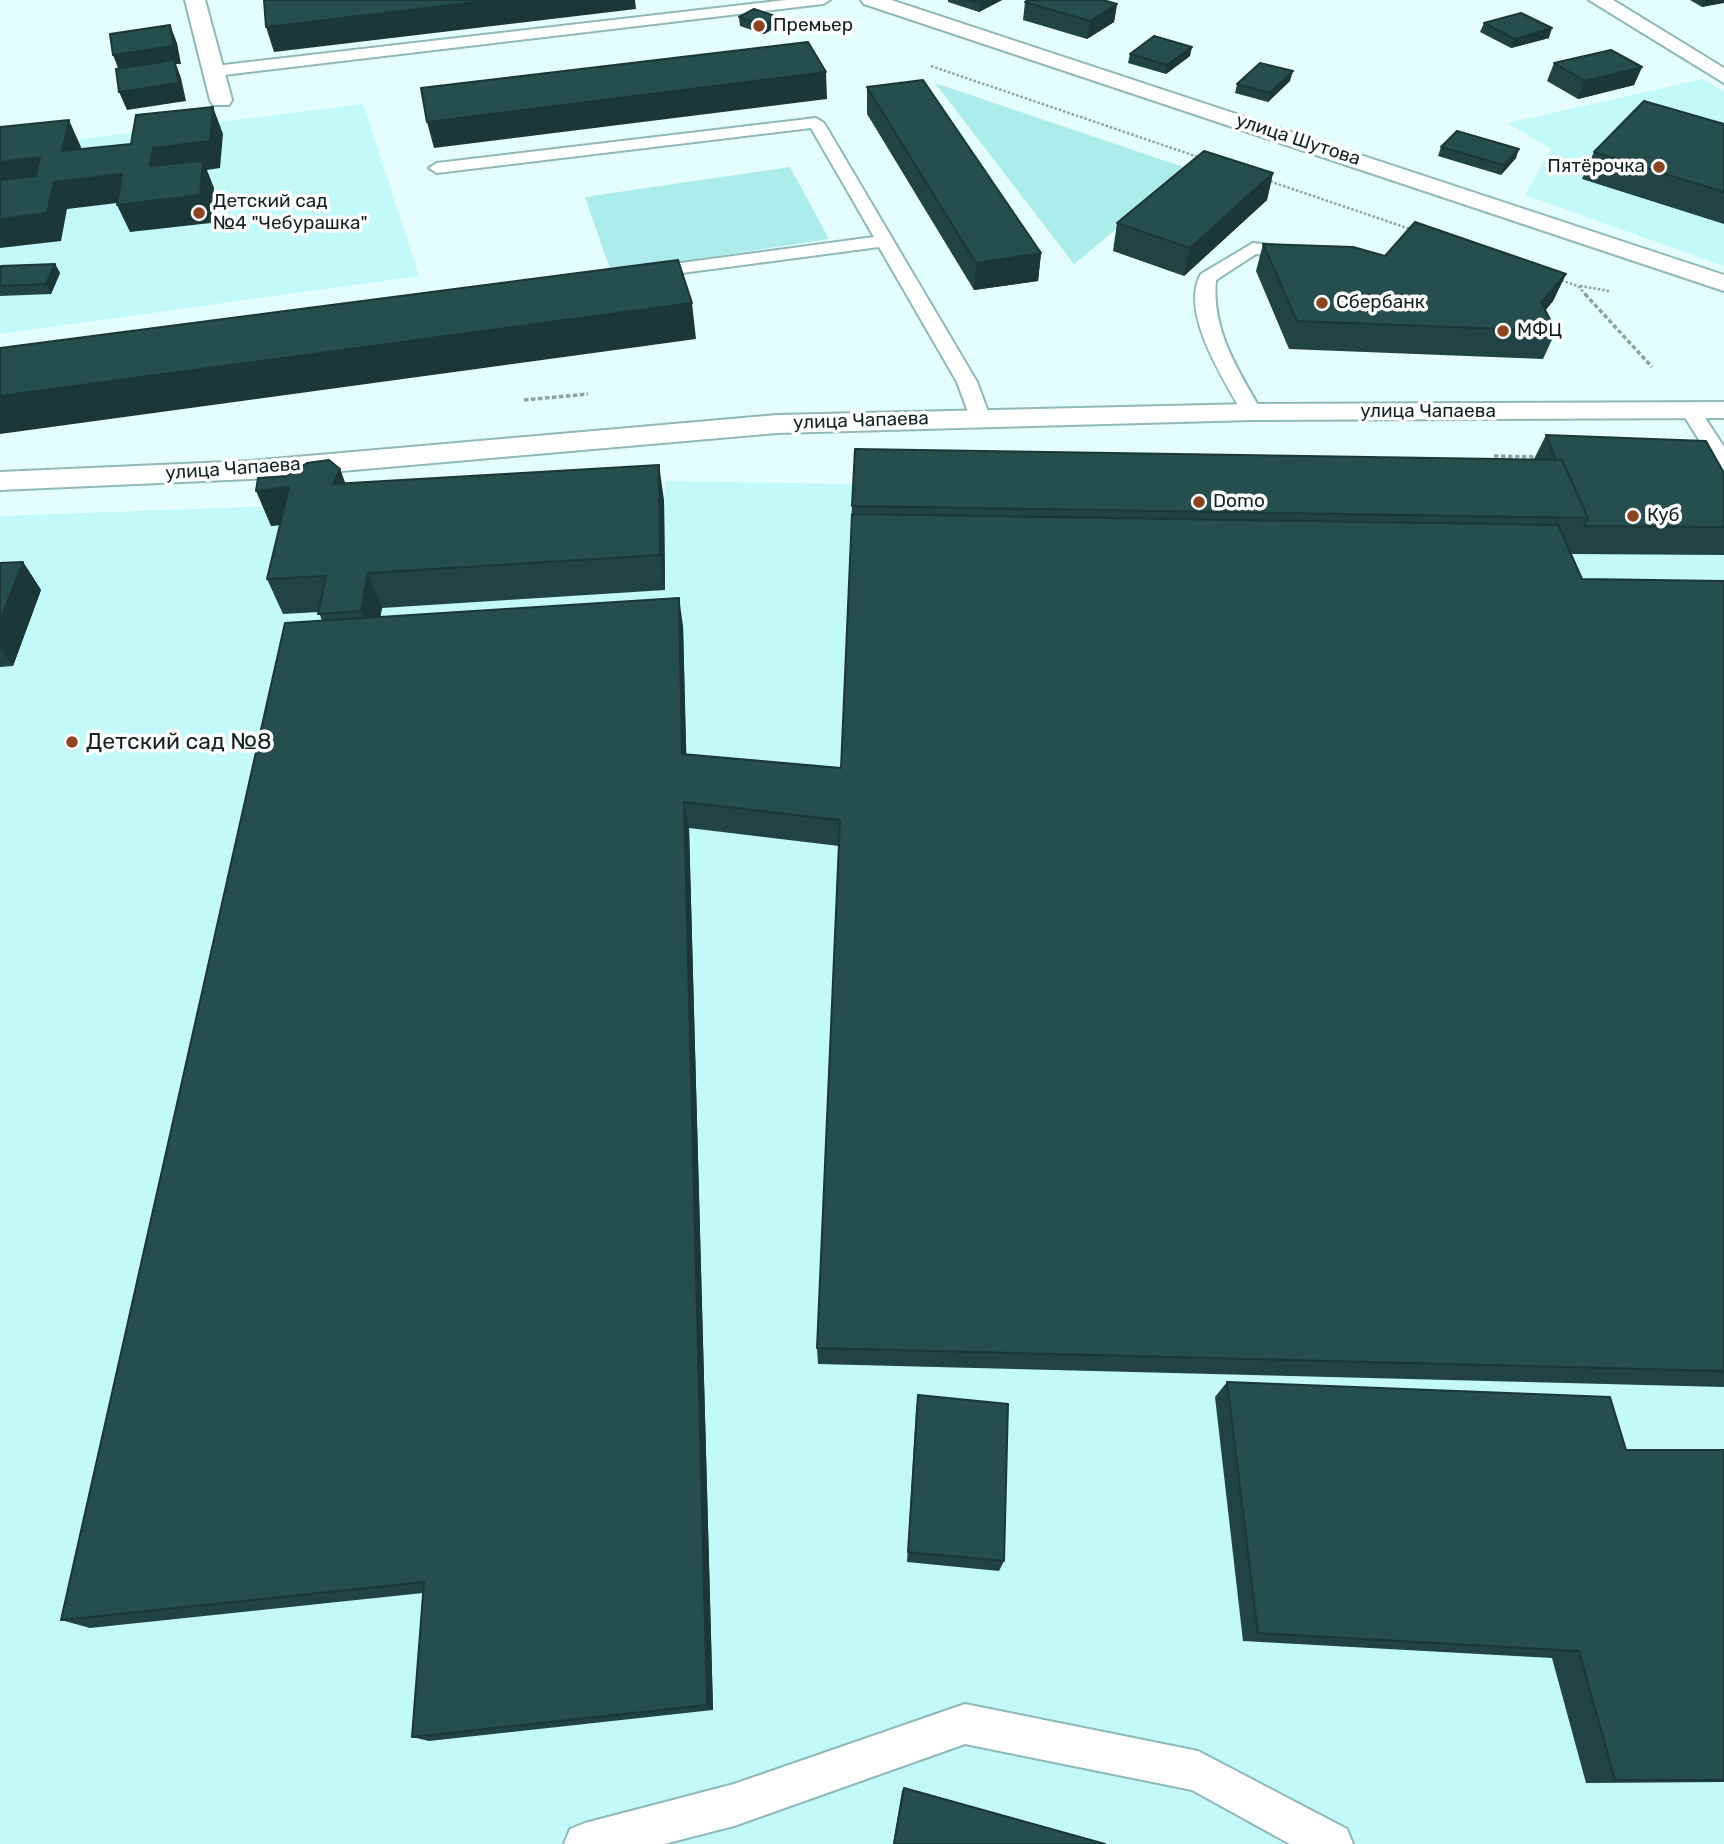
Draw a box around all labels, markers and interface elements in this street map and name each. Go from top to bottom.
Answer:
place label: Премьер [773,15,853,37]
marker: Премьер [751,18,767,34]
street label: улица Шутова [1233,109,1363,171]
place label: Пятёрочка [1547,156,1645,178]
marker: Пятёрочка [1651,159,1667,175]
place label: Детский сад №4 "Чебурашка" [213,191,368,235]
marker: Детский сад №4 "Чебурашка" [191,205,207,221]
place label: Сбербанк [1336,292,1425,314]
marker: Сбербанк [1314,295,1330,311]
place label: МФЦ [1517,320,1562,342]
marker: МФЦ [1495,323,1511,339]
street label: улица Чапаева [1360,401,1496,423]
street label: улица Чапаева [793,407,929,435]
street label: улица Чапаева [165,453,301,485]
place label: Domo [1213,491,1265,513]
marker: Domo [1191,494,1207,510]
place label: Куб [1647,505,1680,527]
marker: Куб [1625,508,1641,524]
place label: Детский сад №8 [86,728,272,756]
marker: Детский сад №8 [64,734,80,750]

